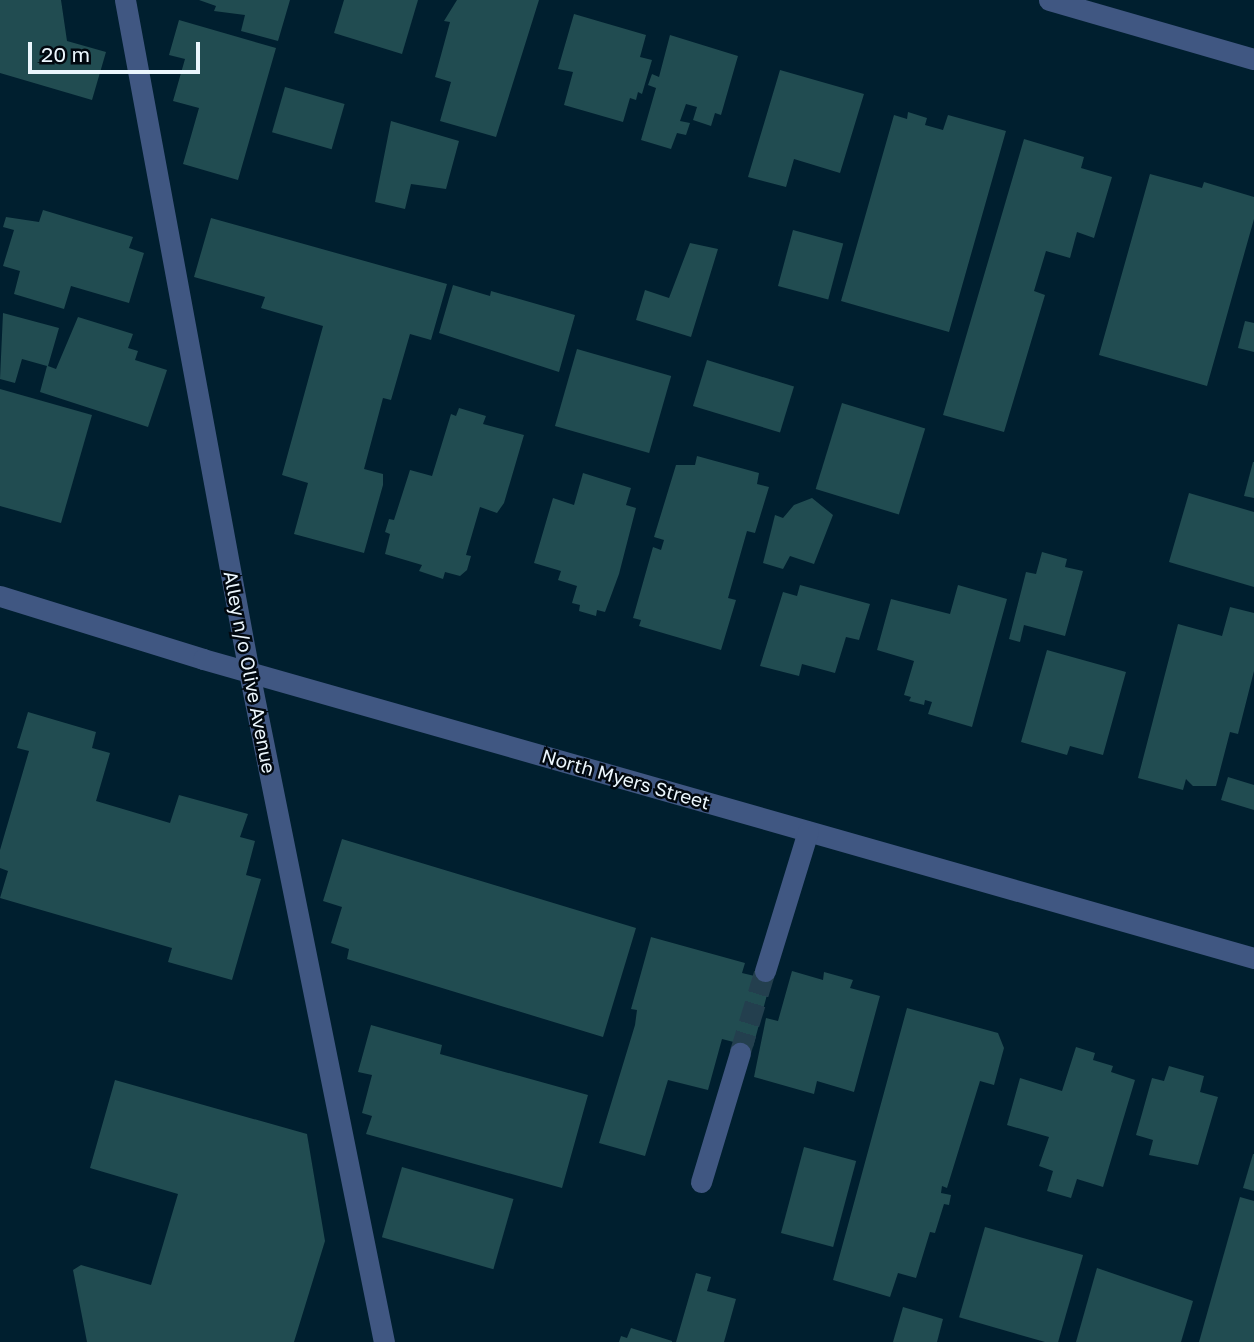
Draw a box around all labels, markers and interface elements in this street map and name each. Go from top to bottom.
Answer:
scale bar [32,28,203,72]
text: 20 m [41,41,90,67]
street label: Alley n/o Olive Avenue [219,569,281,775]
street label: North Myers Street [539,744,713,814]

